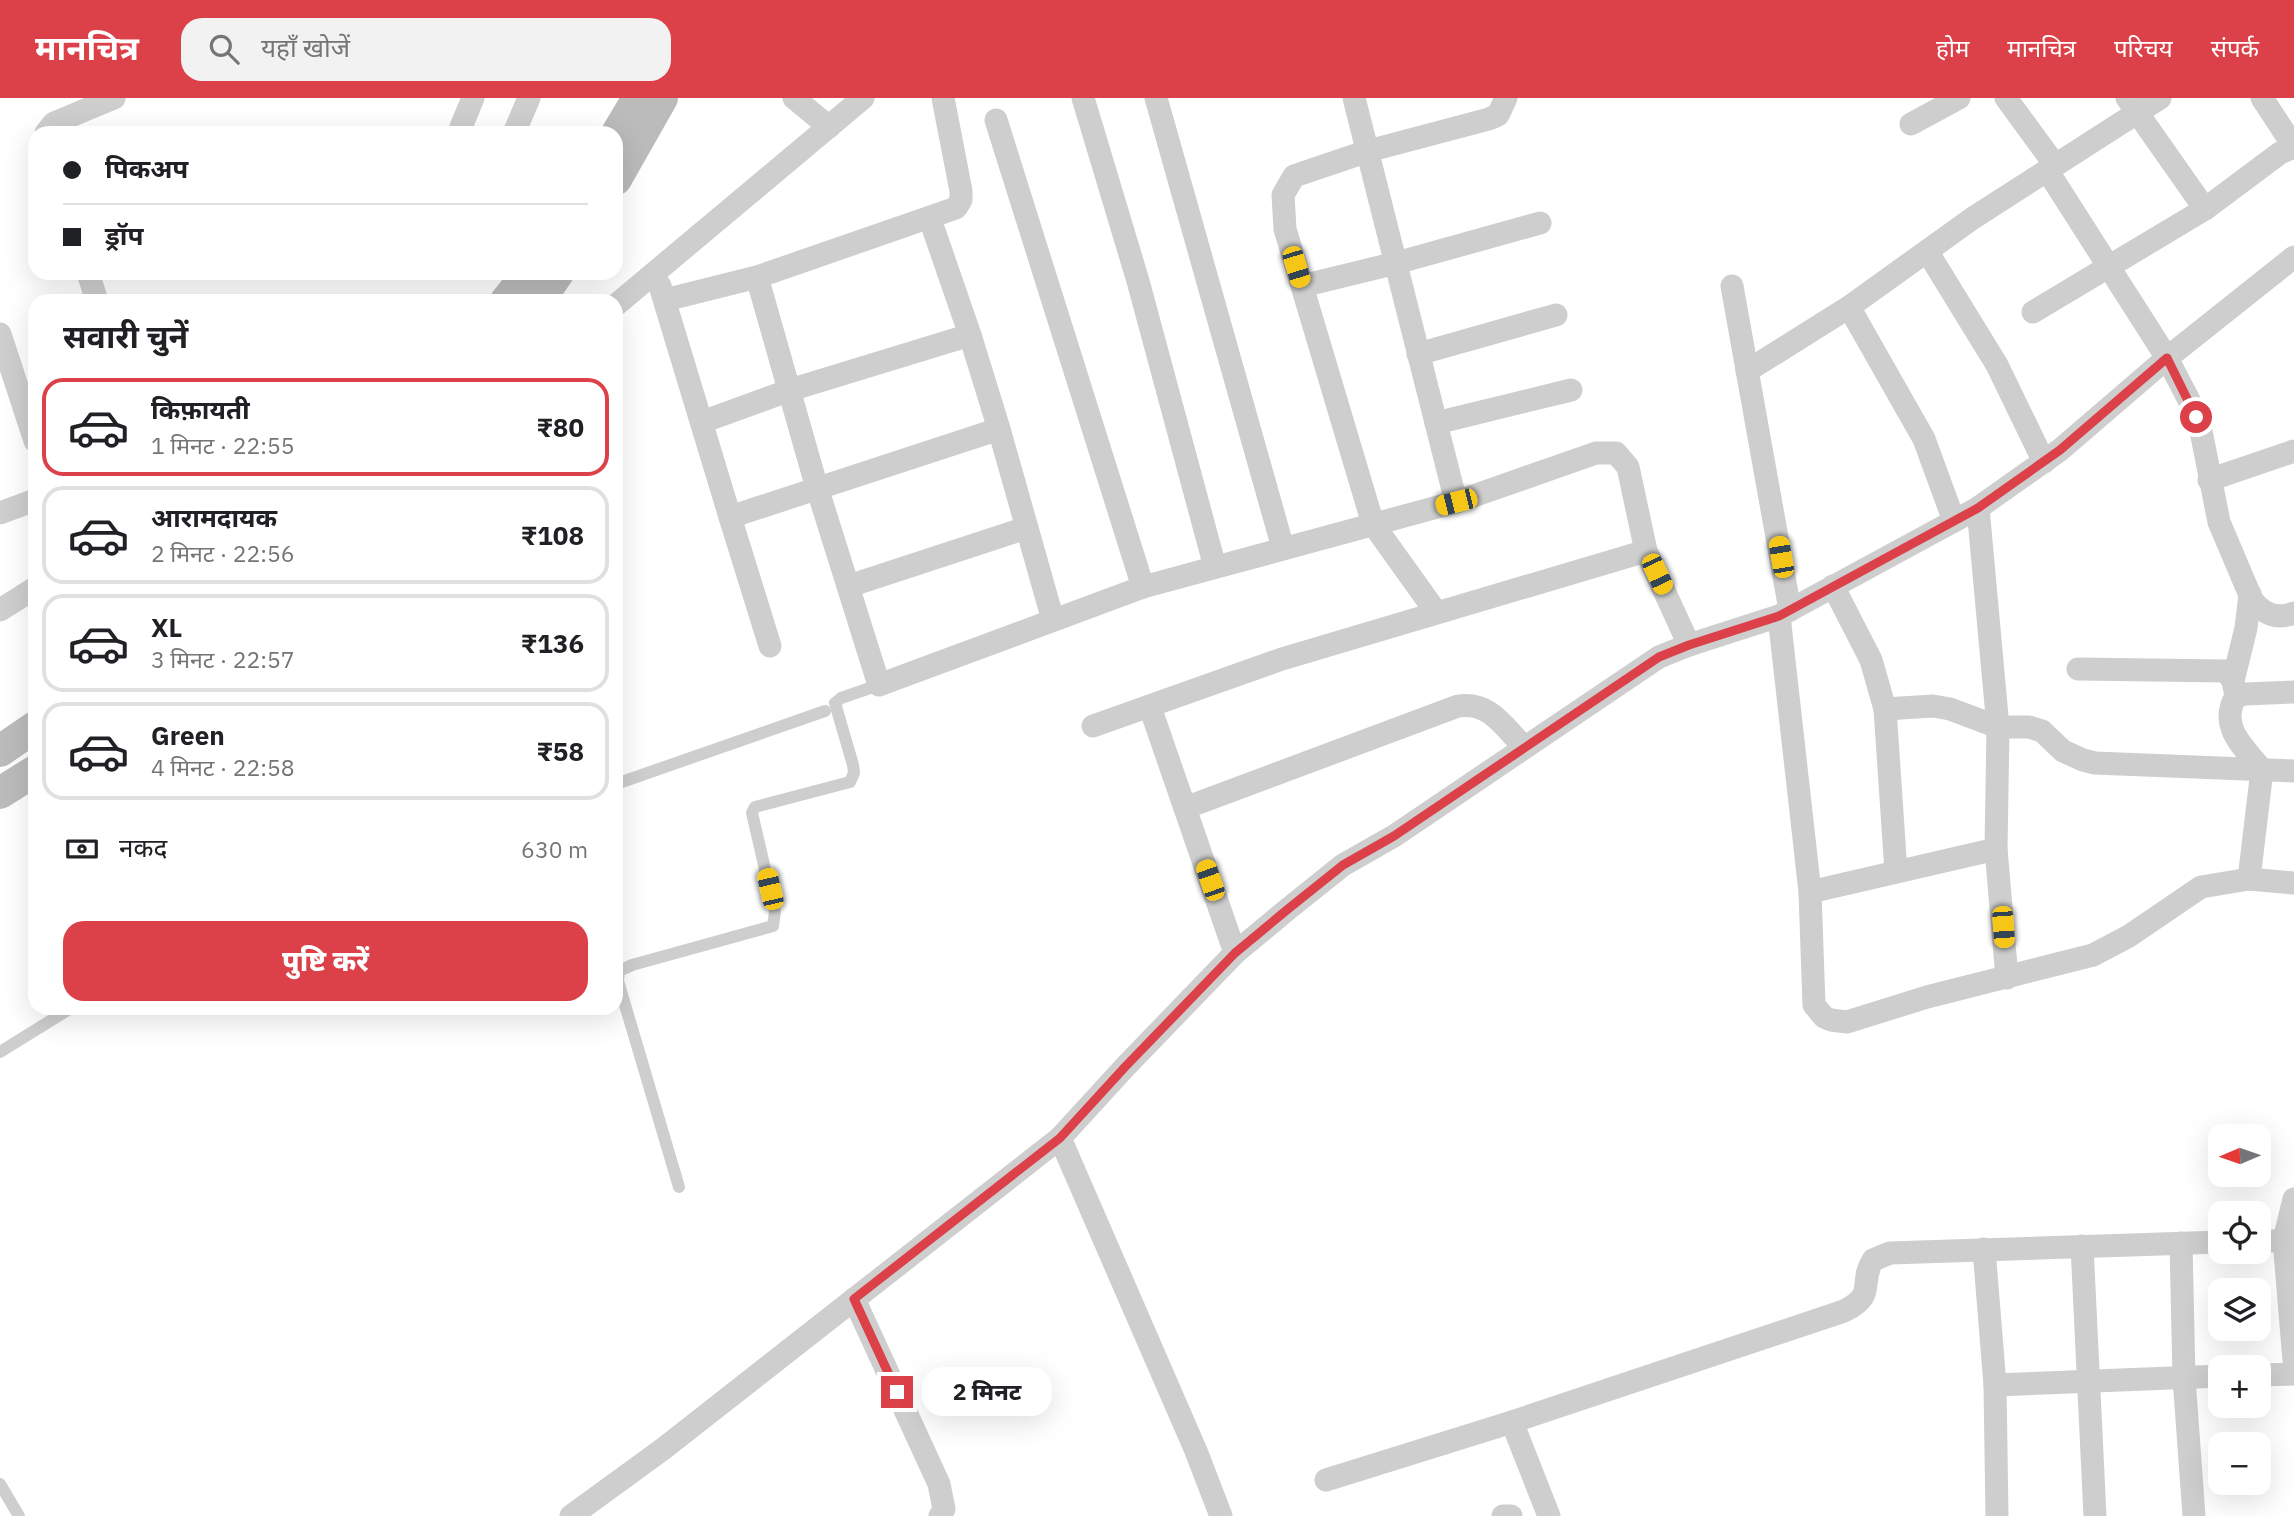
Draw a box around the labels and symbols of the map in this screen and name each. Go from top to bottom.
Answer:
car [1280,244,1313,290]
route start [2180,401,2212,433]
car [1434,487,1479,517]
car [1768,534,1795,580]
car [1639,551,1676,597]
car [1194,857,1227,903]
car [756,866,785,912]
car [1992,905,2015,949]
north arrow [2208,1124,2272,1186]
callout: 2 मिनट [922,1368,1051,1416]
route end [881,1376,913,1408]

